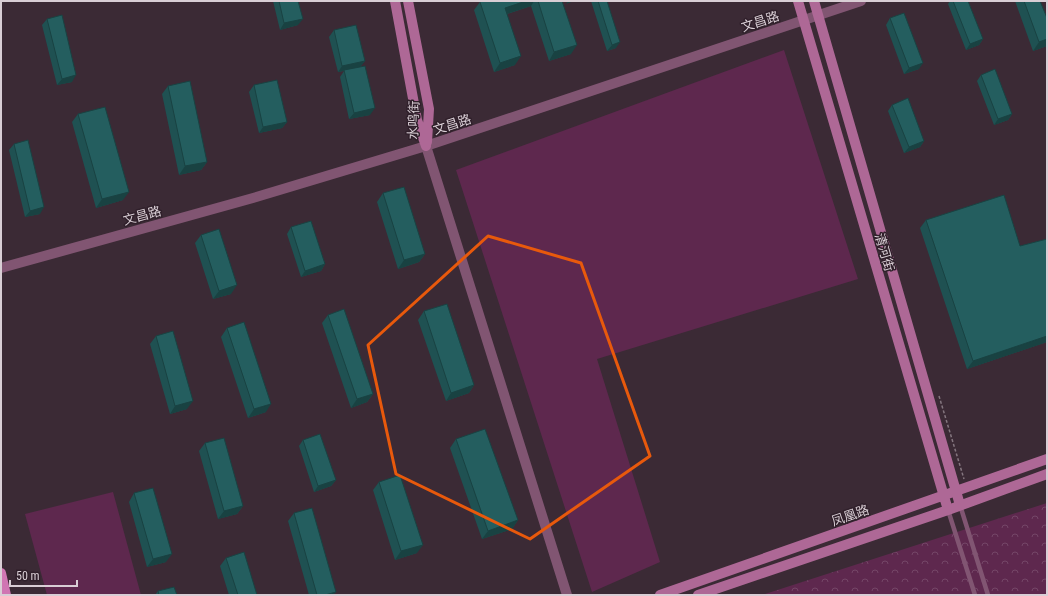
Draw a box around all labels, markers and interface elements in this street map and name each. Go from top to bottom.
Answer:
street label: 文昌路 [739,8,781,35]
street label: 水鸣街 [405,100,422,140]
street label: 文昌路 [431,111,473,138]
street label: 文昌路 [121,203,163,228]
street label: 清河街 [872,231,897,273]
street label: 凤凰路 [829,502,871,529]
scale bar [10,562,77,588]
text: 50 m [16,569,40,583]

